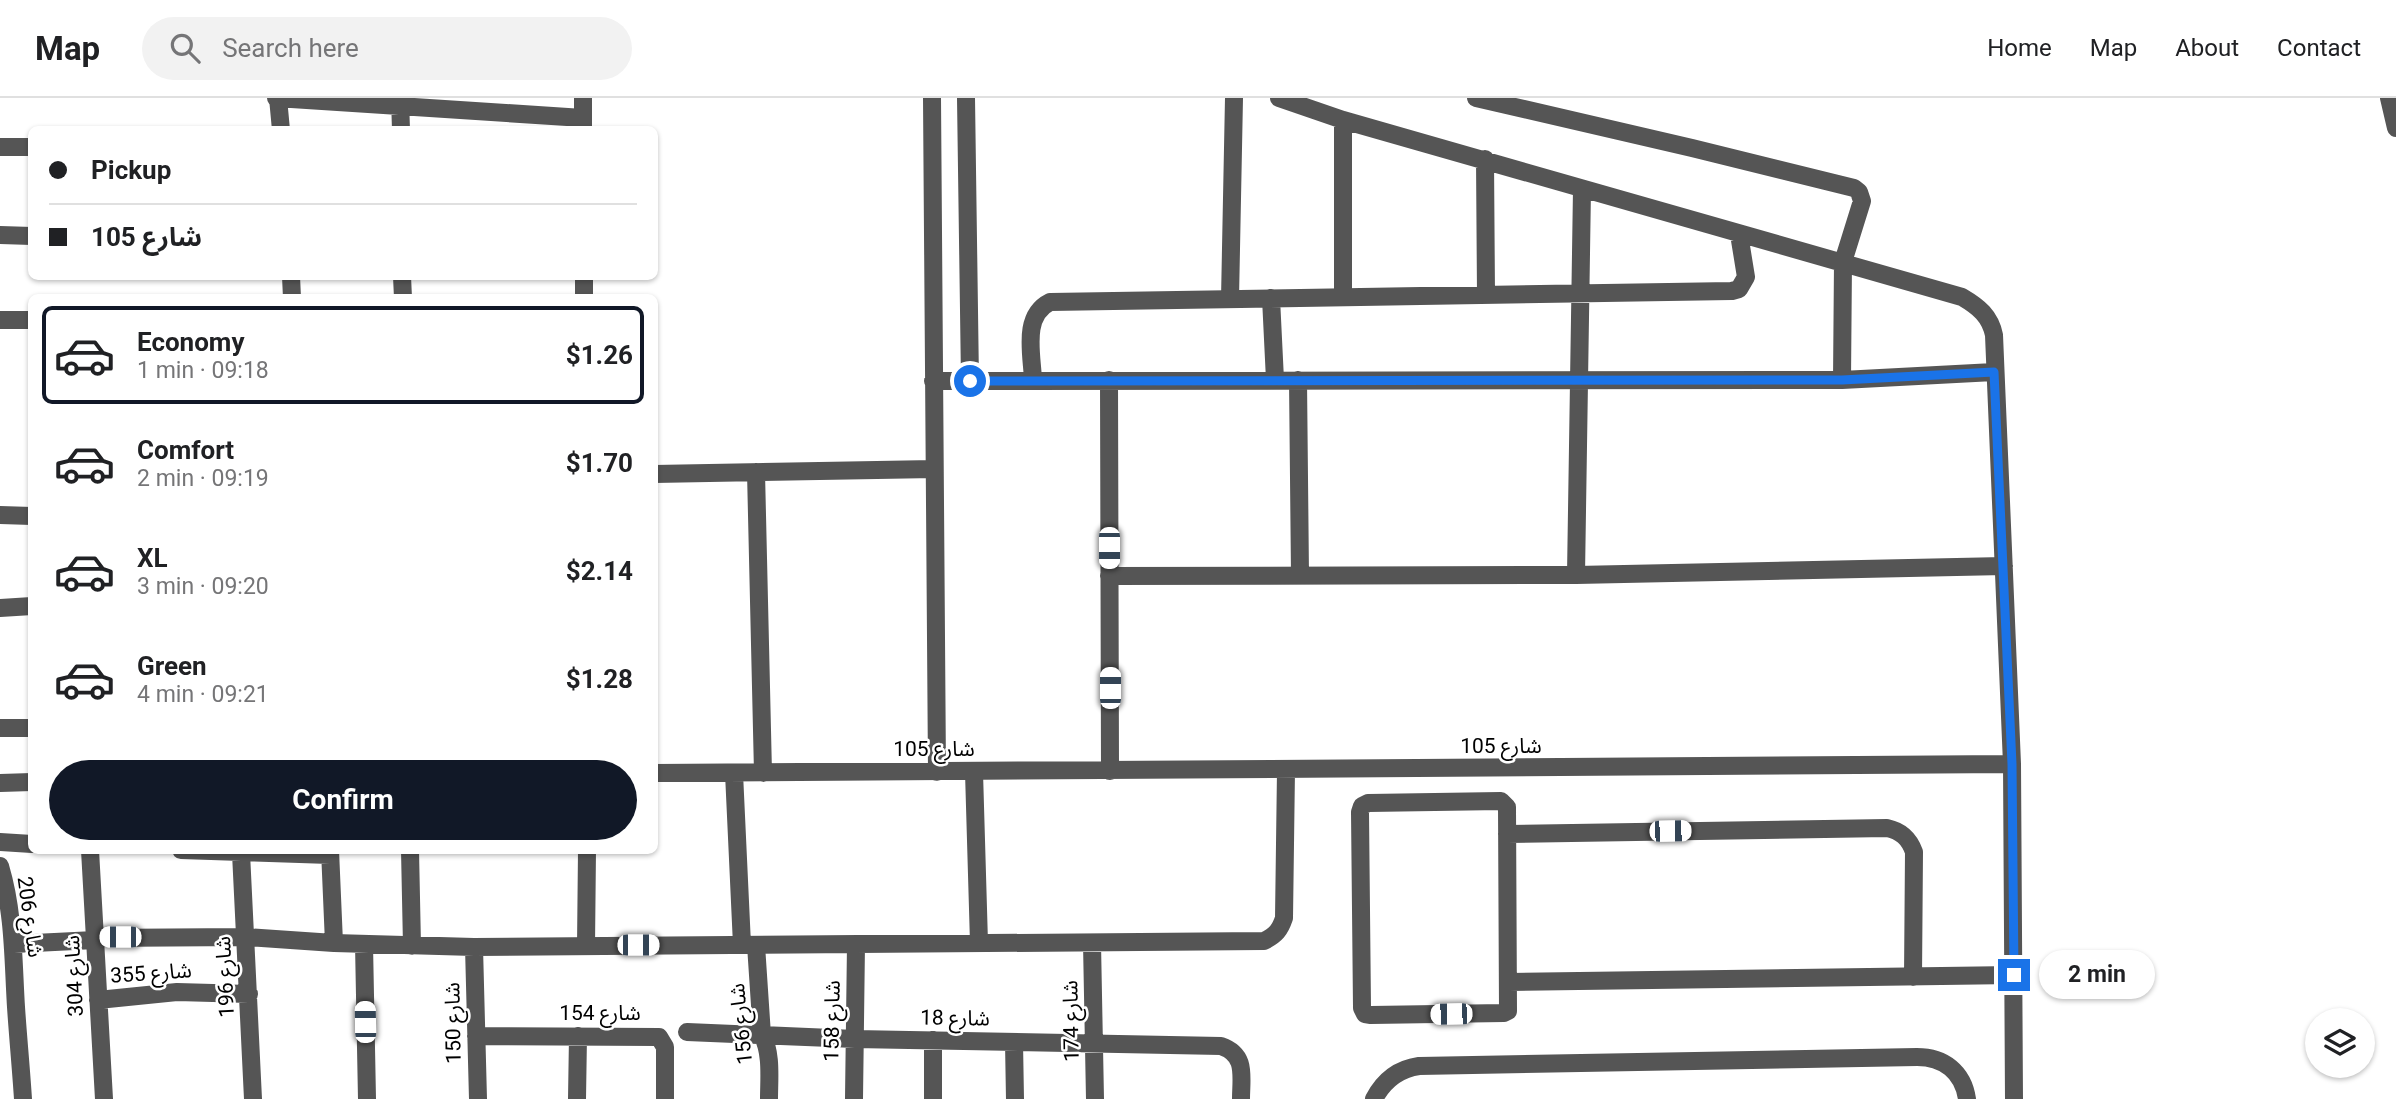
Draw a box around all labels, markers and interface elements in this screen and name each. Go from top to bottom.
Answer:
search box [142,17,632,80]
text: Map [35,29,100,68]
icon: search [166,29,204,67]
text: Search here [222,33,359,63]
text: Home [1987,34,2052,62]
text: Map [2090,34,2137,62]
text: About [2175,34,2239,62]
text: Contact [2277,34,2361,62]
text: Pickup [91,155,171,185]
text: شارع 105 [91,222,202,252]
icon: car [53,324,116,387]
text: Economy [137,327,244,357]
text: $1.26 [566,340,633,370]
text: 1 min · 09:18 [137,357,269,384]
route start [954,365,986,397]
icon: car [53,432,116,495]
text: Comfort [137,435,234,465]
text: $1.70 [566,448,633,478]
text: 2 min · 09:19 [137,465,269,492]
car [1099,527,1120,569]
icon: car [53,540,116,603]
text: XL [137,543,168,573]
text: $2.14 [566,556,633,586]
text: 3 min · 09:20 [137,573,269,600]
icon: car [53,648,116,711]
text: Green [137,651,207,681]
text: $1.28 [566,664,633,694]
car [1100,667,1121,709]
text: 4 min · 09:21 [137,681,269,708]
street label: شارع 105 [1460,734,1542,761]
street label: شارع 105 [893,737,975,764]
button: Confirm [49,760,637,840]
car [1649,820,1692,842]
street label: شارع 206 [9,875,48,959]
car [100,927,142,948]
street label: شارع 304 [60,934,91,1017]
street label: شارع 196 [211,935,242,1018]
car [618,935,660,956]
callout: 2 min [2038,950,2154,1000]
street label: شارع 355 [109,958,193,991]
route end [1998,959,2030,991]
text: 2 min [2068,961,2126,988]
street label: شارع 158 [819,980,848,1062]
street label: شارع 174 [1058,980,1087,1062]
street label: شارع 150 [440,982,469,1064]
street label: شارع 156 [725,982,760,1066]
car [355,1001,376,1043]
street label: شارع 154 [559,1001,641,1028]
car [1430,1003,1473,1025]
street label: شارع 18 [920,1005,990,1034]
map controls [2305,1008,2375,1078]
button: layers [2305,1008,2375,1078]

